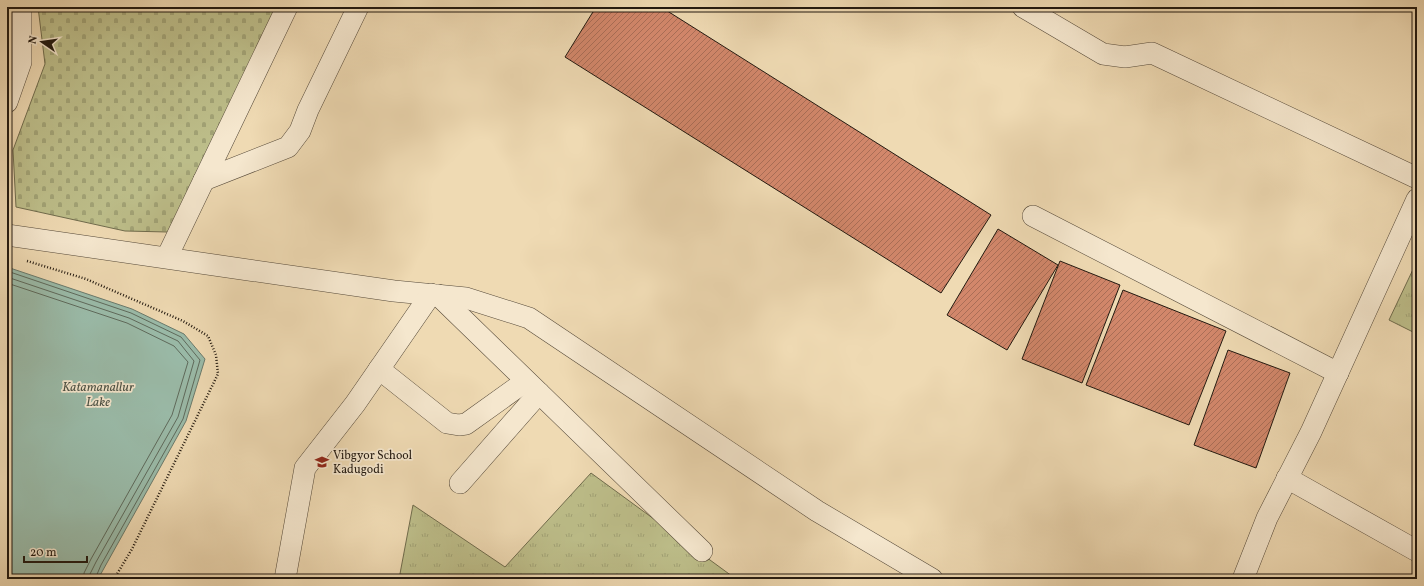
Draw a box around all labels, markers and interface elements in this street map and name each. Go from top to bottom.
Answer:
north arrow [22,22,62,62]
text: N [26,35,42,46]
water label: Katamanallur Lake [62,379,134,412]
place label: Vibgyor School Kadugodi [333,448,413,478]
school or university icon: Vibgyor School Kadugodi [314,454,330,470]
scale bar [24,538,87,564]
text: 20 m [30,545,57,561]

